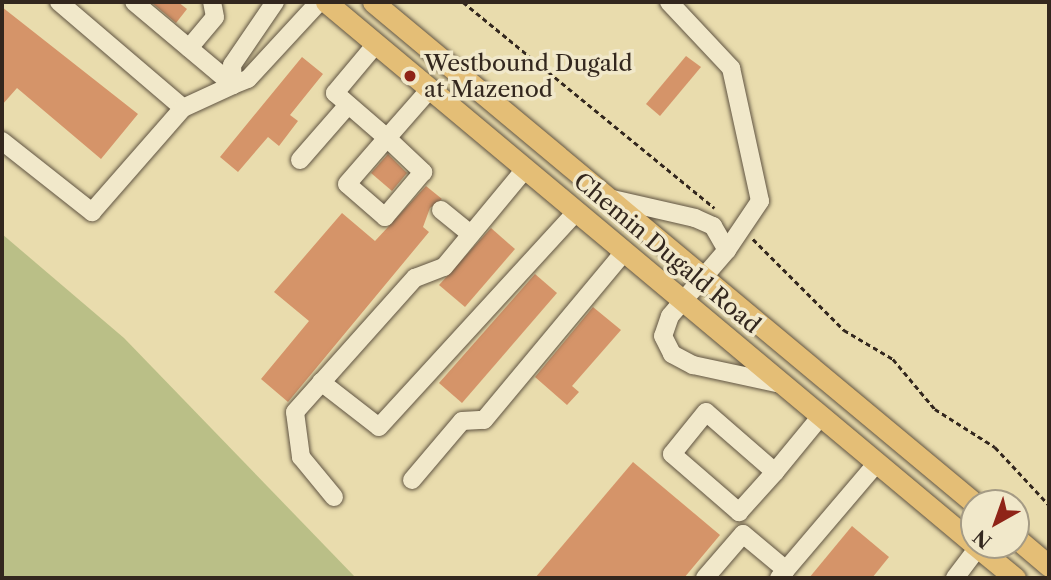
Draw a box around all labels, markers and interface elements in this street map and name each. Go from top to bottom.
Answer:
place label: Westbound Dugald at Mazenod [424,49,633,103]
marker: Westbound Dugald at Mazenod [402,68,418,84]
street label: Chemin Dugald Road [568,167,766,339]
north arrow [960,489,1030,559]
text: N [969,525,996,553]

